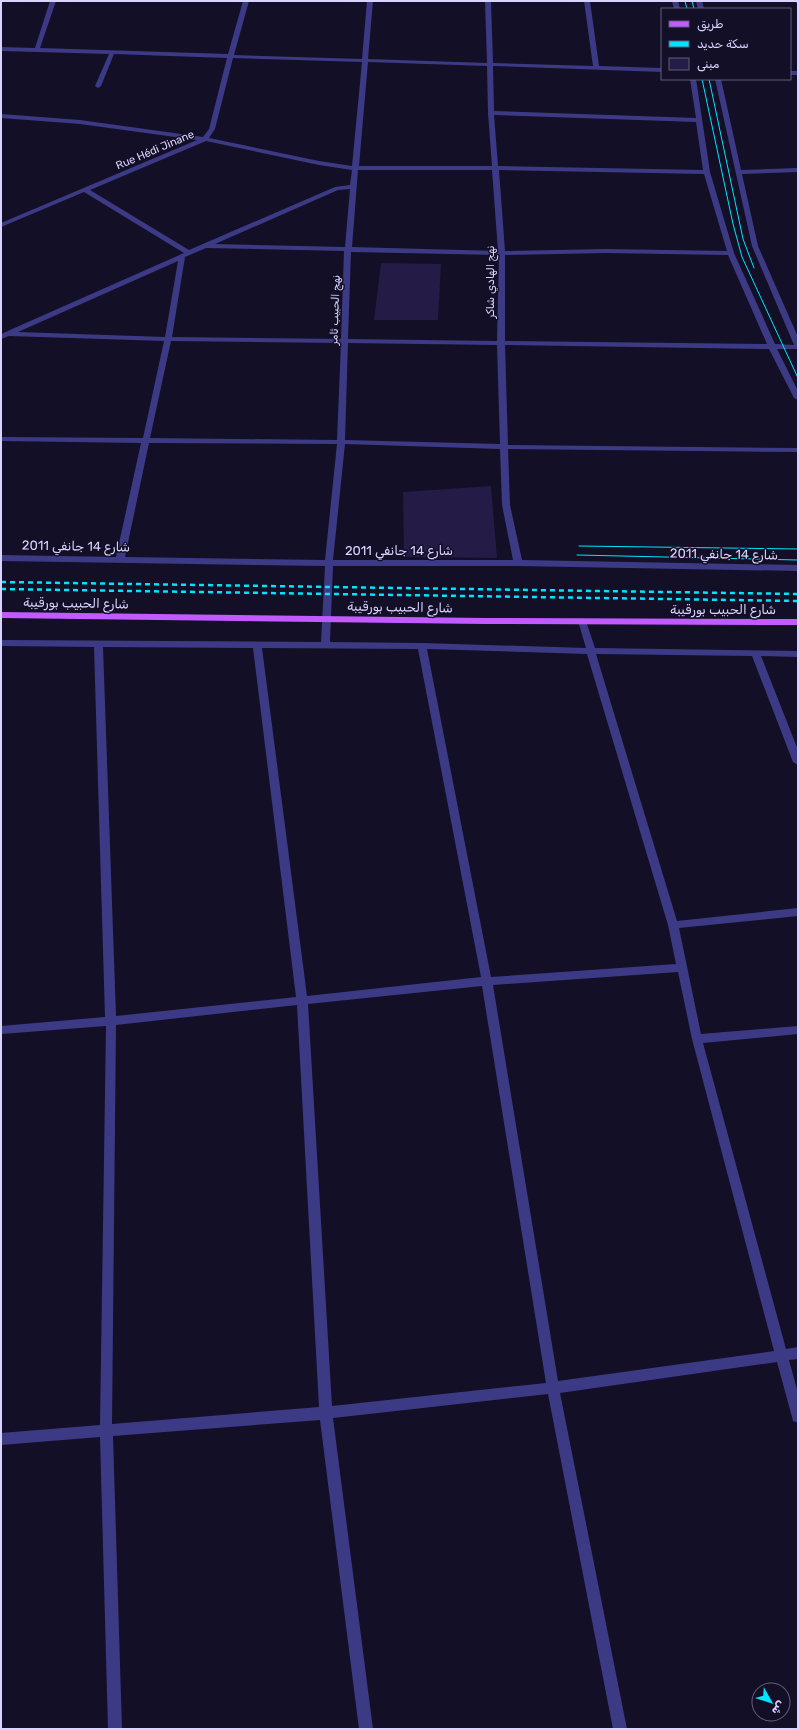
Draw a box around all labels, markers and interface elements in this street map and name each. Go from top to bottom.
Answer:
legend [661,8,791,80]
text: طريق [697,17,723,32]
text: سكة حديد [697,37,749,51]
text: مبنى [697,57,720,72]
street label: Rue Hédi Jinane [114,128,196,172]
street label: نهج الهادي شاكر [484,245,499,320]
street label: نهج الحبيب ثامر [327,275,345,346]
street label: شارع 14 جانفي 2011 [22,538,130,556]
street label: شارع 14 جانفي 2011 [345,543,453,560]
street label: شارع 14 جانفي 2011 [670,546,778,564]
street label: شارع الحبيب بورقيبة [23,595,129,613]
street label: شارع الحبيب بورقيبة [347,599,453,617]
street label: شارع الحبيب بورقيبة [670,602,776,619]
north arrow [751,1682,791,1722]
text: ش [769,1698,788,1718]

